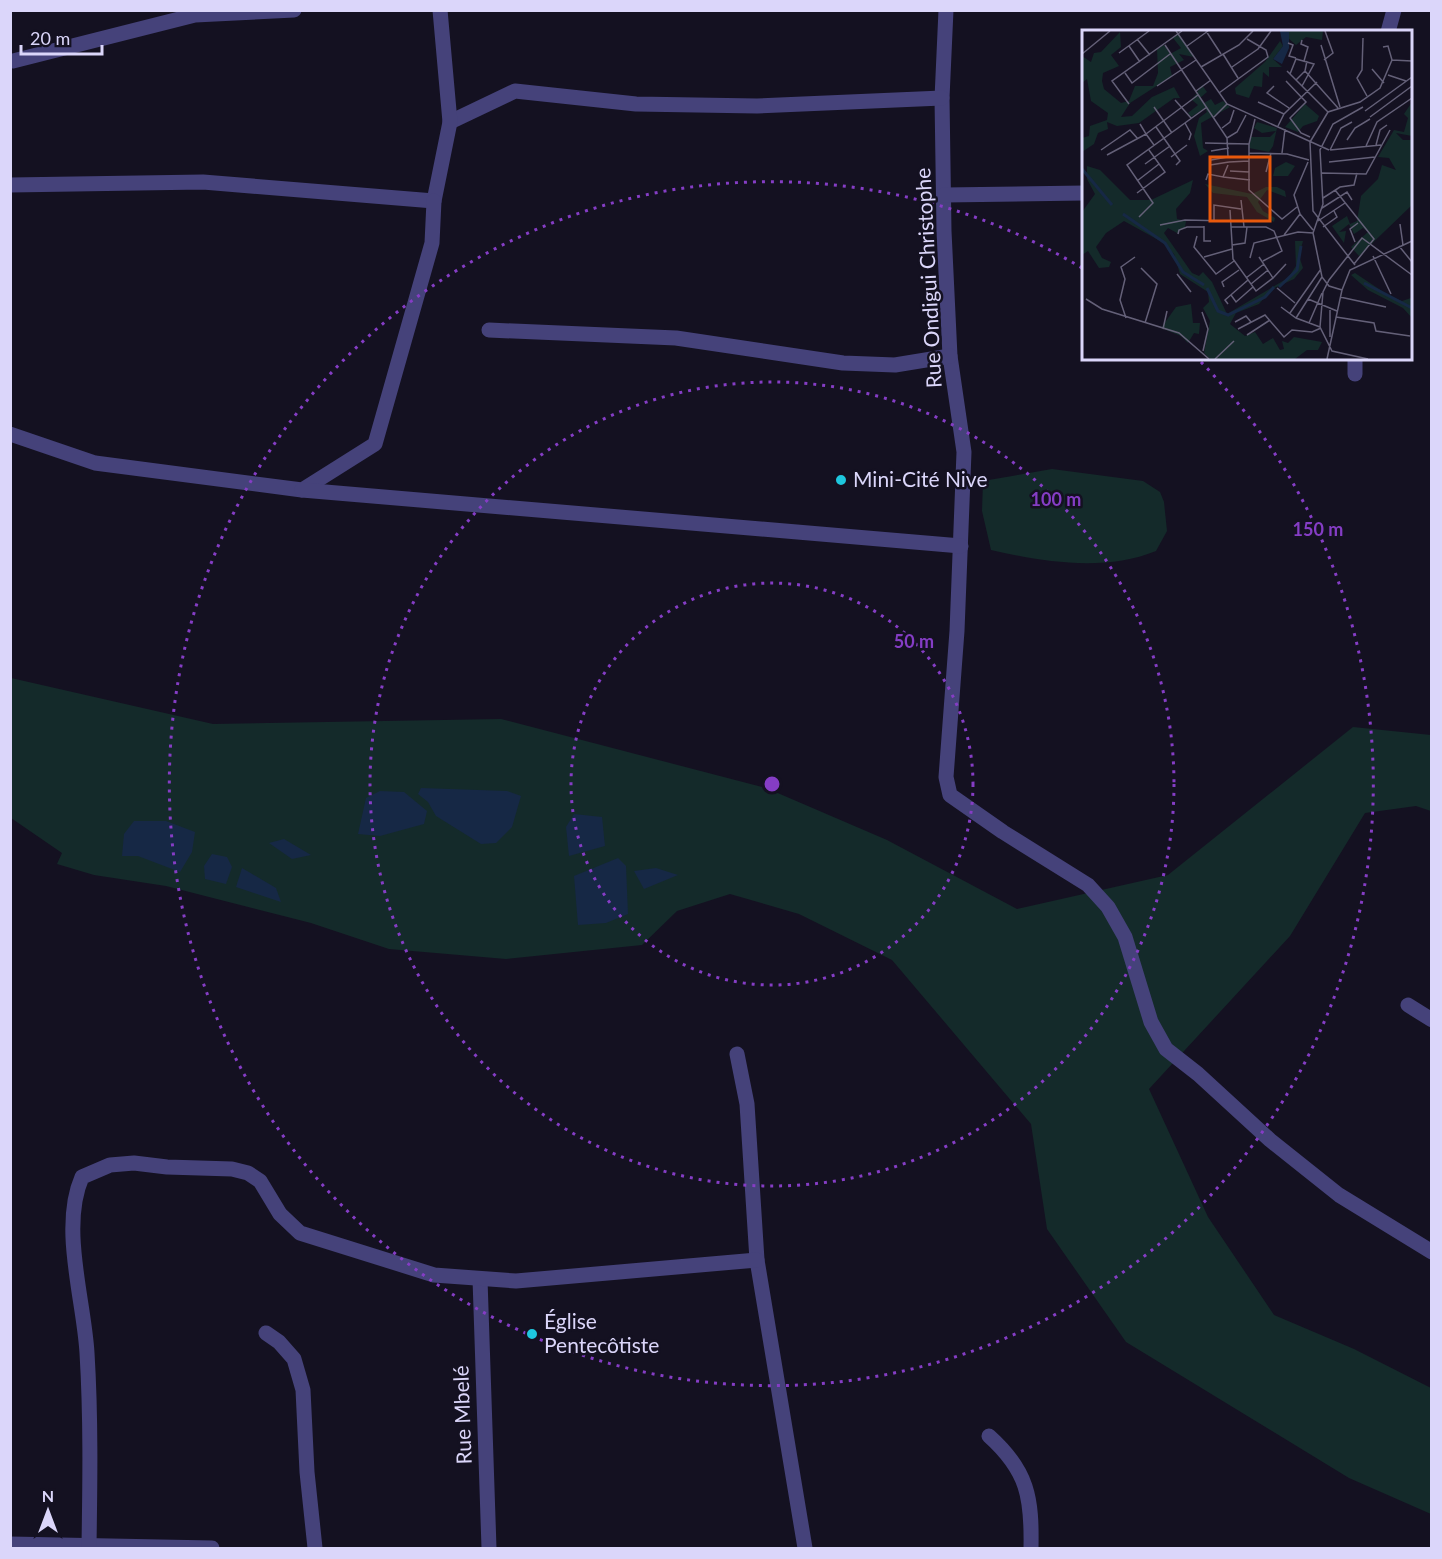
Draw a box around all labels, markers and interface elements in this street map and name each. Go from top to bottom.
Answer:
scale bar [21,18,102,56]
text: 20 m [30,27,70,49]
inset map [1082,30,1412,360]
street label: Rue Ondigui Christophe [909,167,946,389]
place label: Mini-Cité Nive [853,466,988,491]
marker: Mini-Cité Nive [834,473,848,487]
text: 100 m [1031,488,1081,510]
text: 150 m [1293,518,1343,540]
text: 50 m [894,630,934,652]
centre of rings [762,774,782,794]
place label: Église Pentecôtiste [544,1308,659,1357]
marker: Église Pentecôtiste [525,1327,539,1341]
street label: Rue Mbelé [447,1365,476,1465]
north arrow [18,1481,78,1541]
text: N [42,1486,54,1505]

